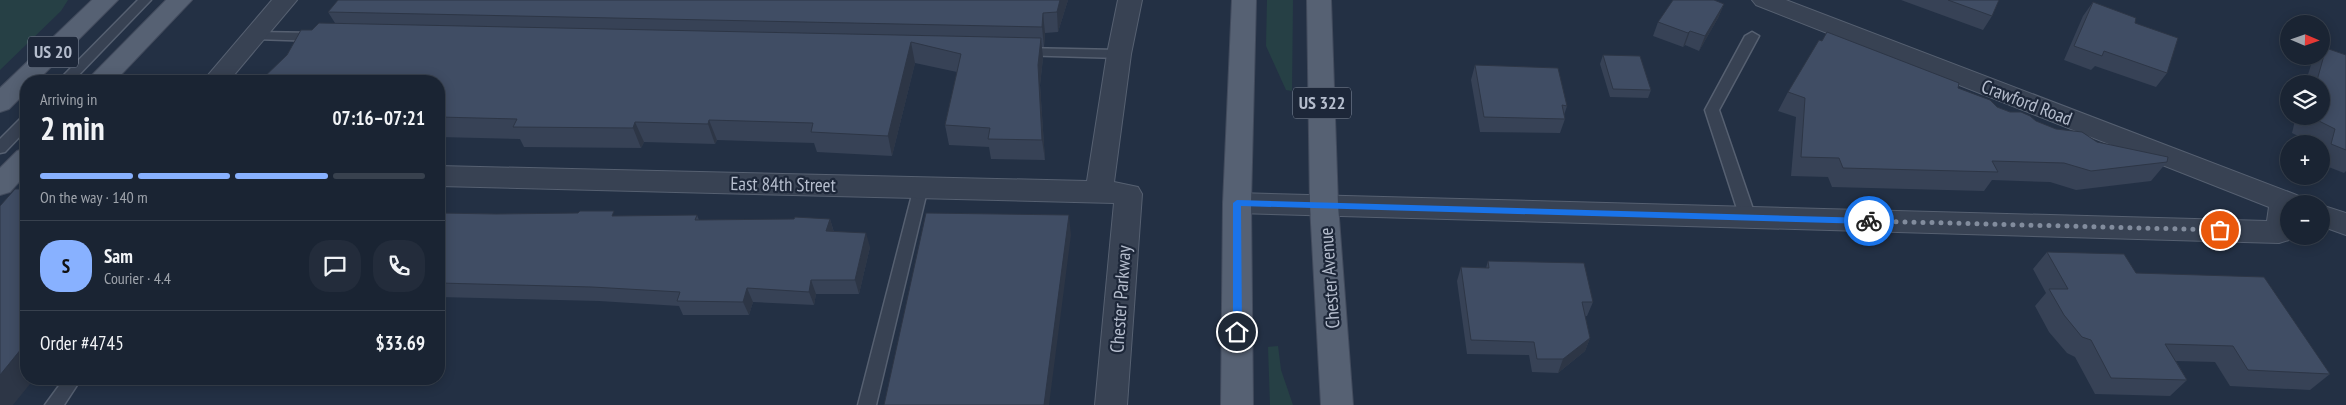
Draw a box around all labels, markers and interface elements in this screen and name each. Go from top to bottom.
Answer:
north arrow [2280,15,2330,65]
map controls [2280,15,2330,245]
road number: US 20 [28,36,78,68]
street label: Crawford Road [1978,74,2076,130]
button: layers [2280,75,2330,125]
road number: US 322 [1293,88,1351,119]
text: Arriving in [40,89,97,109]
text: 07:16–07:21 [332,106,425,130]
text: 2 min [40,107,105,149]
button: + [2280,135,2330,185]
street label: East 84th Street [730,171,837,197]
text: On the way · 140 m [40,187,148,207]
button: − [2280,195,2330,245]
courier [1844,196,1894,246]
icon: bike [1855,207,1883,235]
pin [2199,209,2241,251]
icon: bag [2206,216,2234,244]
street label: Chester Avenue [1313,227,1344,329]
button: chat [309,240,361,292]
button: phone [373,240,425,292]
text: Sam [104,244,133,268]
street label: Chester Parkway [1104,244,1136,354]
text: S [62,254,70,278]
text: Courier · 4.4 [104,268,171,288]
pin [1216,311,1258,353]
icon: home [1223,318,1251,346]
text: Order #4745 [40,331,124,355]
text: $33.69 [376,331,425,355]

